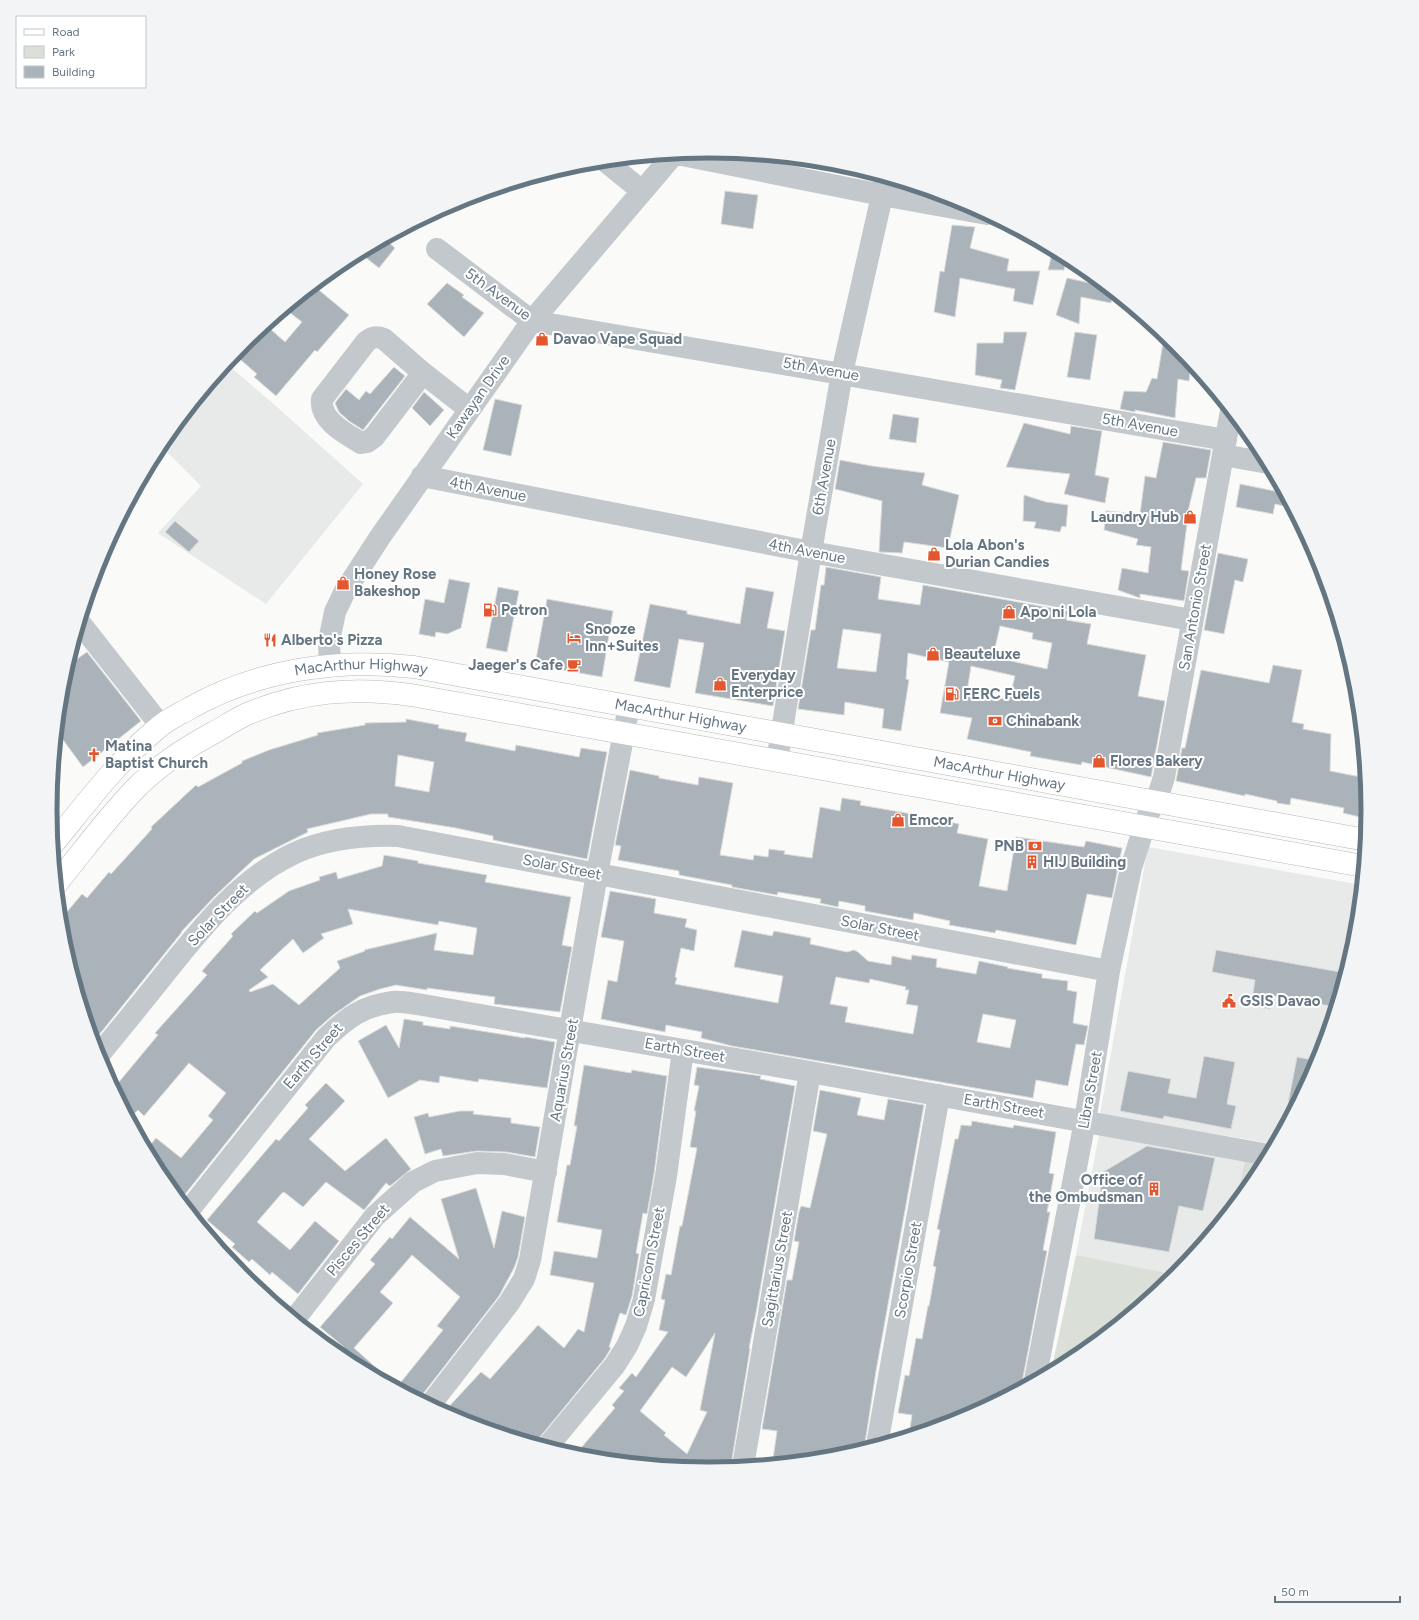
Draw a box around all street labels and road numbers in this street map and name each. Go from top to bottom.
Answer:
street label: 5th Avenue [462,264,534,324]
street label: Kawayan Drive [443,352,513,442]
street label: 5th Avenue [781,353,861,385]
street label: 5th Avenue [1100,409,1180,441]
street label: 6th Avenue [808,438,840,516]
street label: 4th Avenue [448,473,528,505]
street label: 4th Avenue [767,535,847,567]
street label: San Antonio Street [1175,542,1215,672]
street label: MacArthur Highway [293,655,429,679]
street label: MacArthur Highway [613,695,748,736]
street label: MacArthur Highway [932,753,1067,794]
street label: Solar Street [521,851,603,883]
street label: Solar Street [184,880,252,950]
street label: Solar Street [839,912,921,944]
street label: Aquarius Street [546,1017,582,1123]
street label: Earth Street [280,1019,347,1093]
street label: Earth Street [643,1034,727,1066]
street label: Libra Street [1074,1049,1106,1130]
street label: Earth Street [962,1090,1046,1122]
street label: Pisces Street [323,1200,393,1280]
street label: Capricorn Street [629,1205,669,1319]
street label: Sagittarius Street [758,1209,796,1329]
street label: Scorpio Street [891,1220,925,1320]

